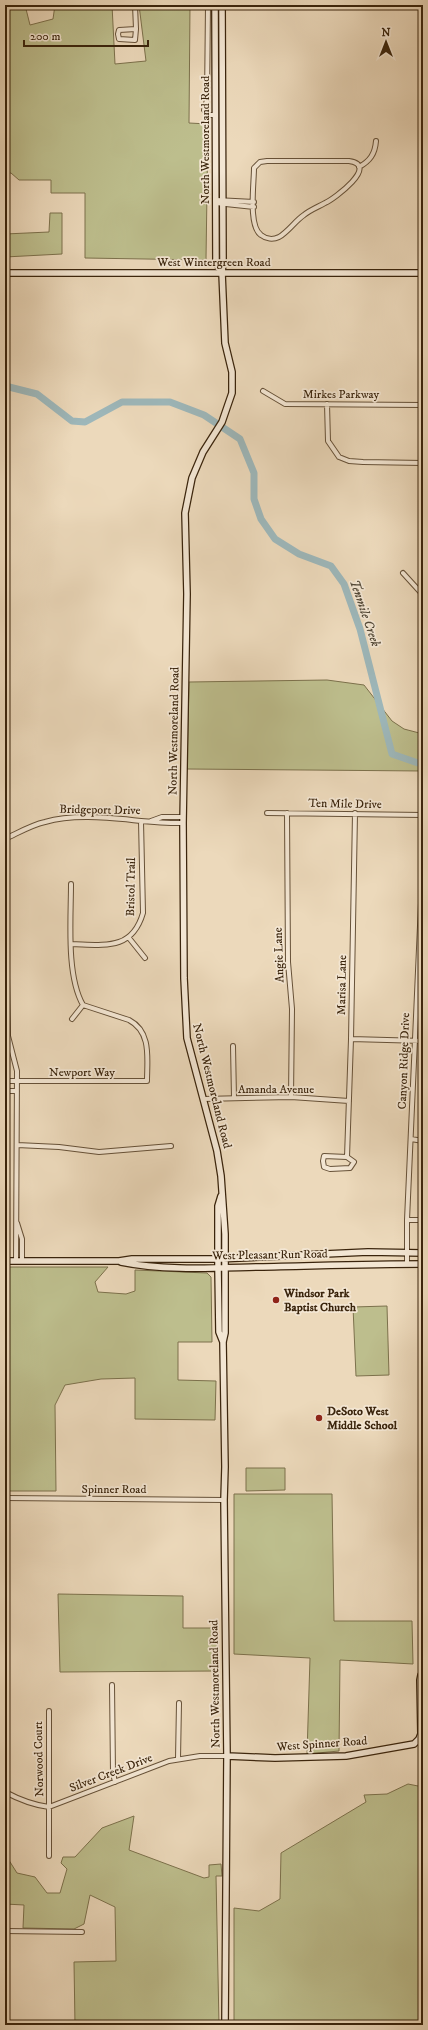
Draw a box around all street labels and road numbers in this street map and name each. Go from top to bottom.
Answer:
street label: North Westmoreland Road [198,76,213,204]
street label: West Wintergreen Road [156,255,271,270]
street label: Mirkes Parkway [303,387,380,402]
street label: North Westmoreland Road [165,667,183,795]
street label: Ten Mile Drive [308,796,382,812]
street label: Bridgeport Drive [59,802,141,818]
street label: Bristol Trail [123,857,139,917]
street label: Angie Lane [271,927,287,983]
street label: Marisa Lane [334,955,350,1015]
street label: Canyon Ridge Drive [395,1012,413,1110]
street label: North Westmoreland Road [189,1022,235,1150]
street label: Newport Way [49,1065,115,1080]
street label: Amanda Avenue [238,1082,314,1097]
street label: West Pleasant Run Road [211,1246,328,1264]
street label: Spinner Road [82,1482,146,1497]
street label: North Westmoreland Road [206,1620,224,1748]
street label: Norwood Court [31,1721,47,1797]
street label: West Spinner Road [275,1733,368,1755]
street label: Silver Creek Drive [67,1750,155,1796]

